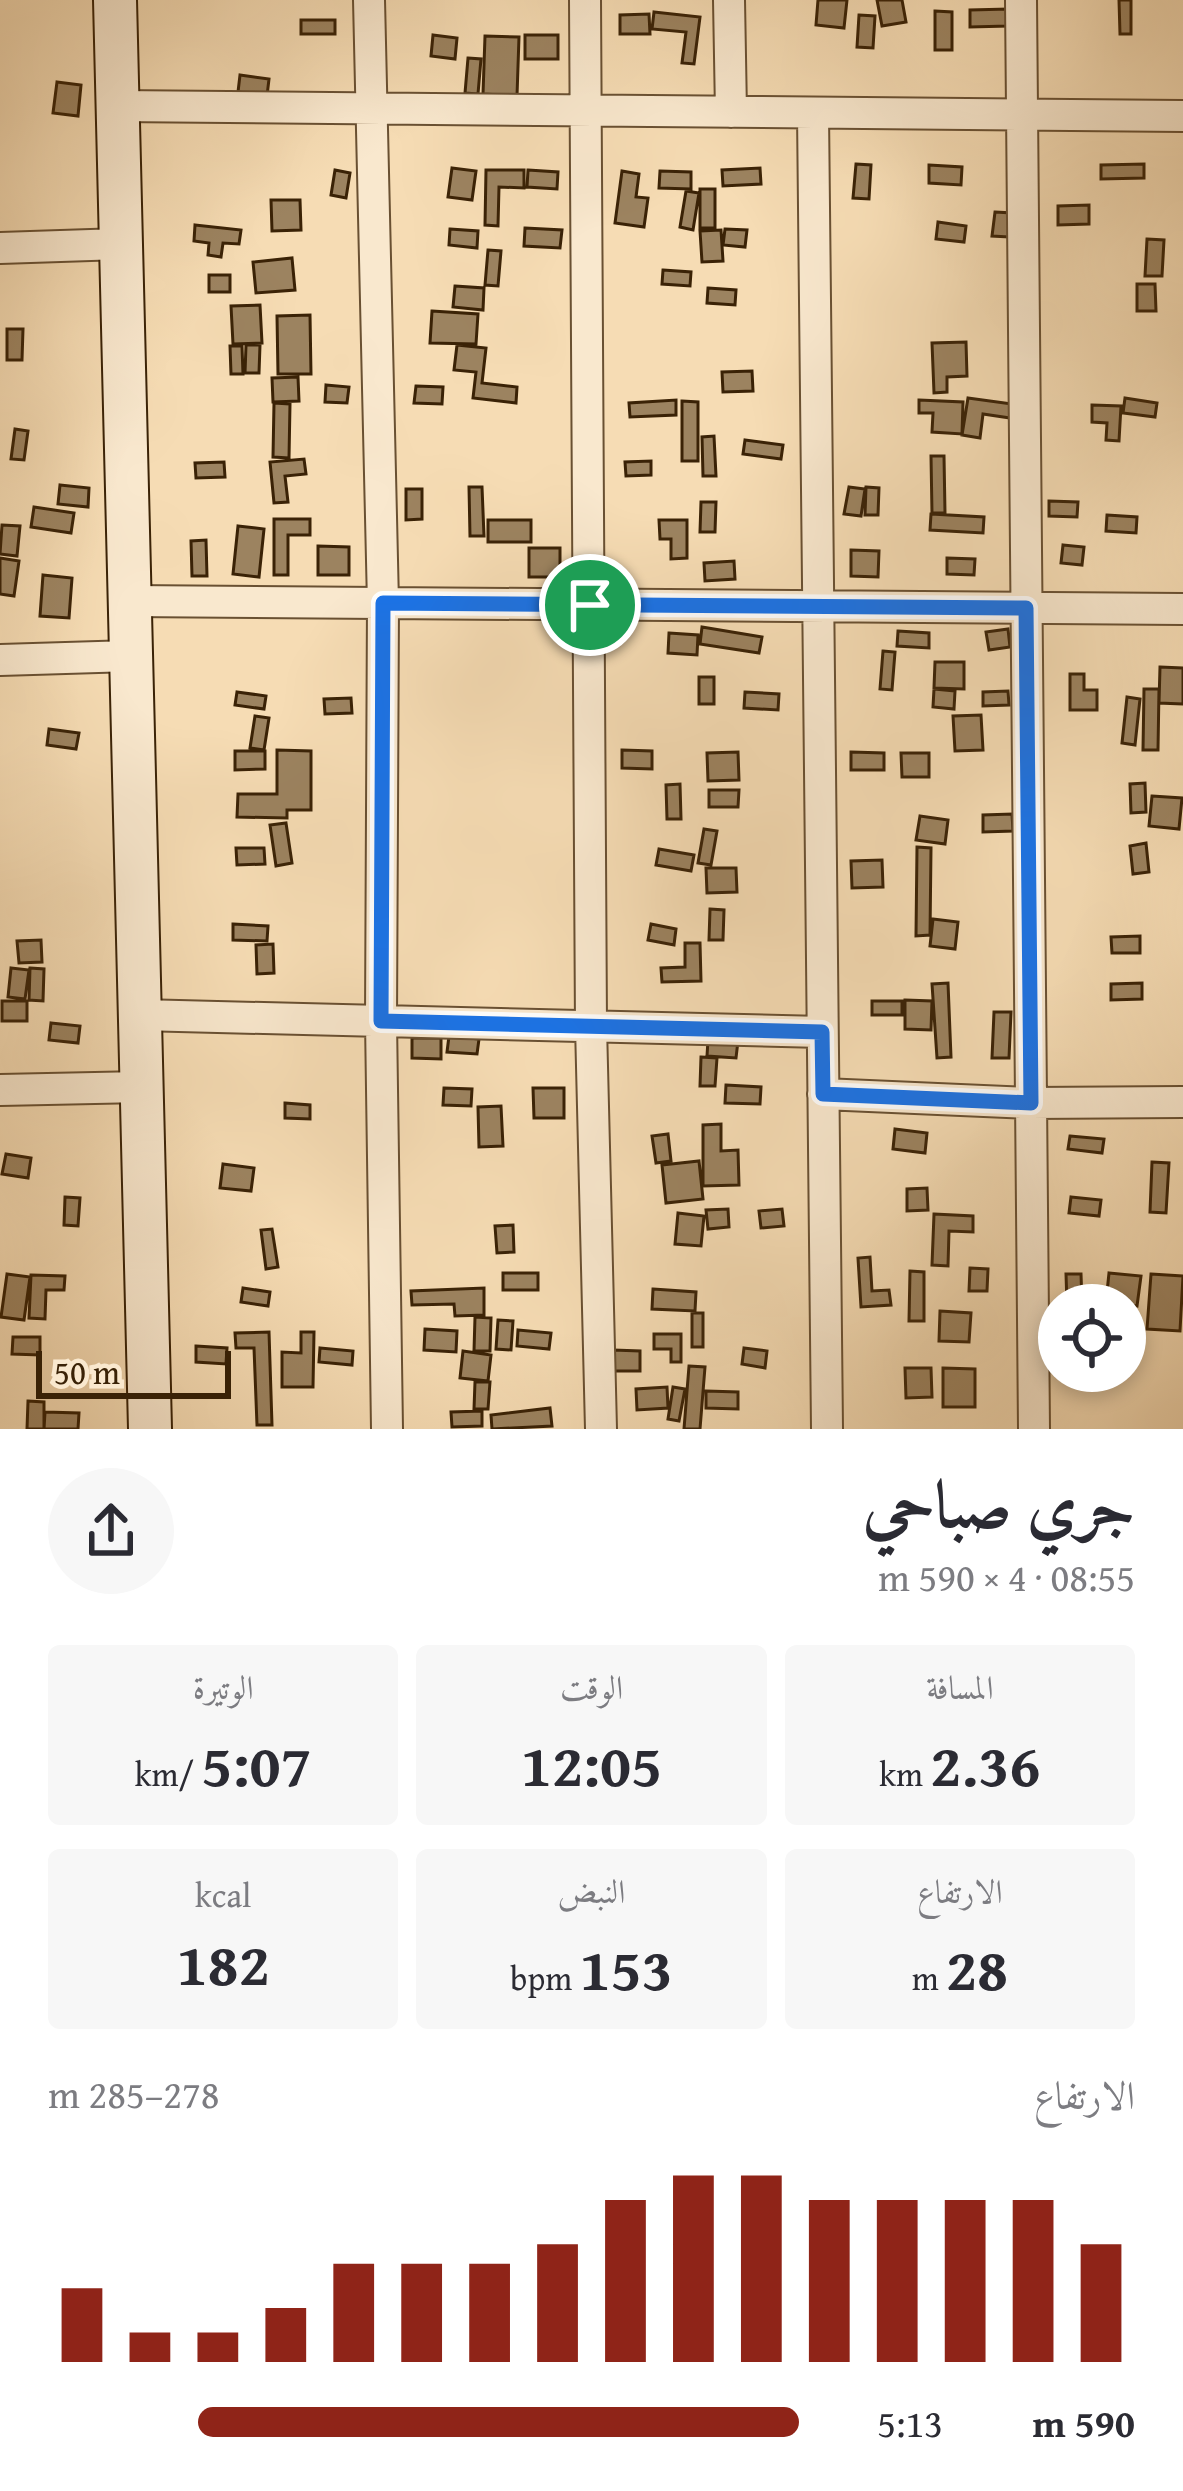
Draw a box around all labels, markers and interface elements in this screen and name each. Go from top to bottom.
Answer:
pin [539,554,641,656]
icon: arrive [557,572,623,638]
map controls [1038,1284,1146,1392]
button: locate [1038,1284,1146,1392]
scale bar [36,1345,231,1398]
text: 50 m [54,1348,120,1396]
text: جري صباحي [863,1454,1135,1551]
button: share [48,1468,174,1594]
text: 08:55 · 4 × 590 m [878,1548,1135,1605]
text: الوتيرة [193,1663,254,1711]
text: الوقت [560,1663,623,1711]
text: المسافة [926,1663,994,1711]
text: 5:07 [201,1720,312,1808]
text: 12:05 [521,1720,662,1808]
text: 2.36 [930,1720,1040,1808]
text: /km [135,1750,201,1798]
text: km [879,1750,930,1798]
text: النبض [558,1867,626,1915]
text: الارتفاع [917,1867,1003,1915]
text: kcal [195,1871,251,1919]
text: 182 [177,1919,270,2007]
text: 153 [579,1924,673,2012]
text: 28 [946,1924,1008,2012]
text: bpm [510,1954,579,2002]
text: m [912,1954,946,2002]
text: 278–285 m [48,2065,220,2122]
text: الارتفاع [1034,2066,1135,2123]
text: 5:13 [877,2394,943,2451]
text: 590 m [1032,2394,1135,2451]

